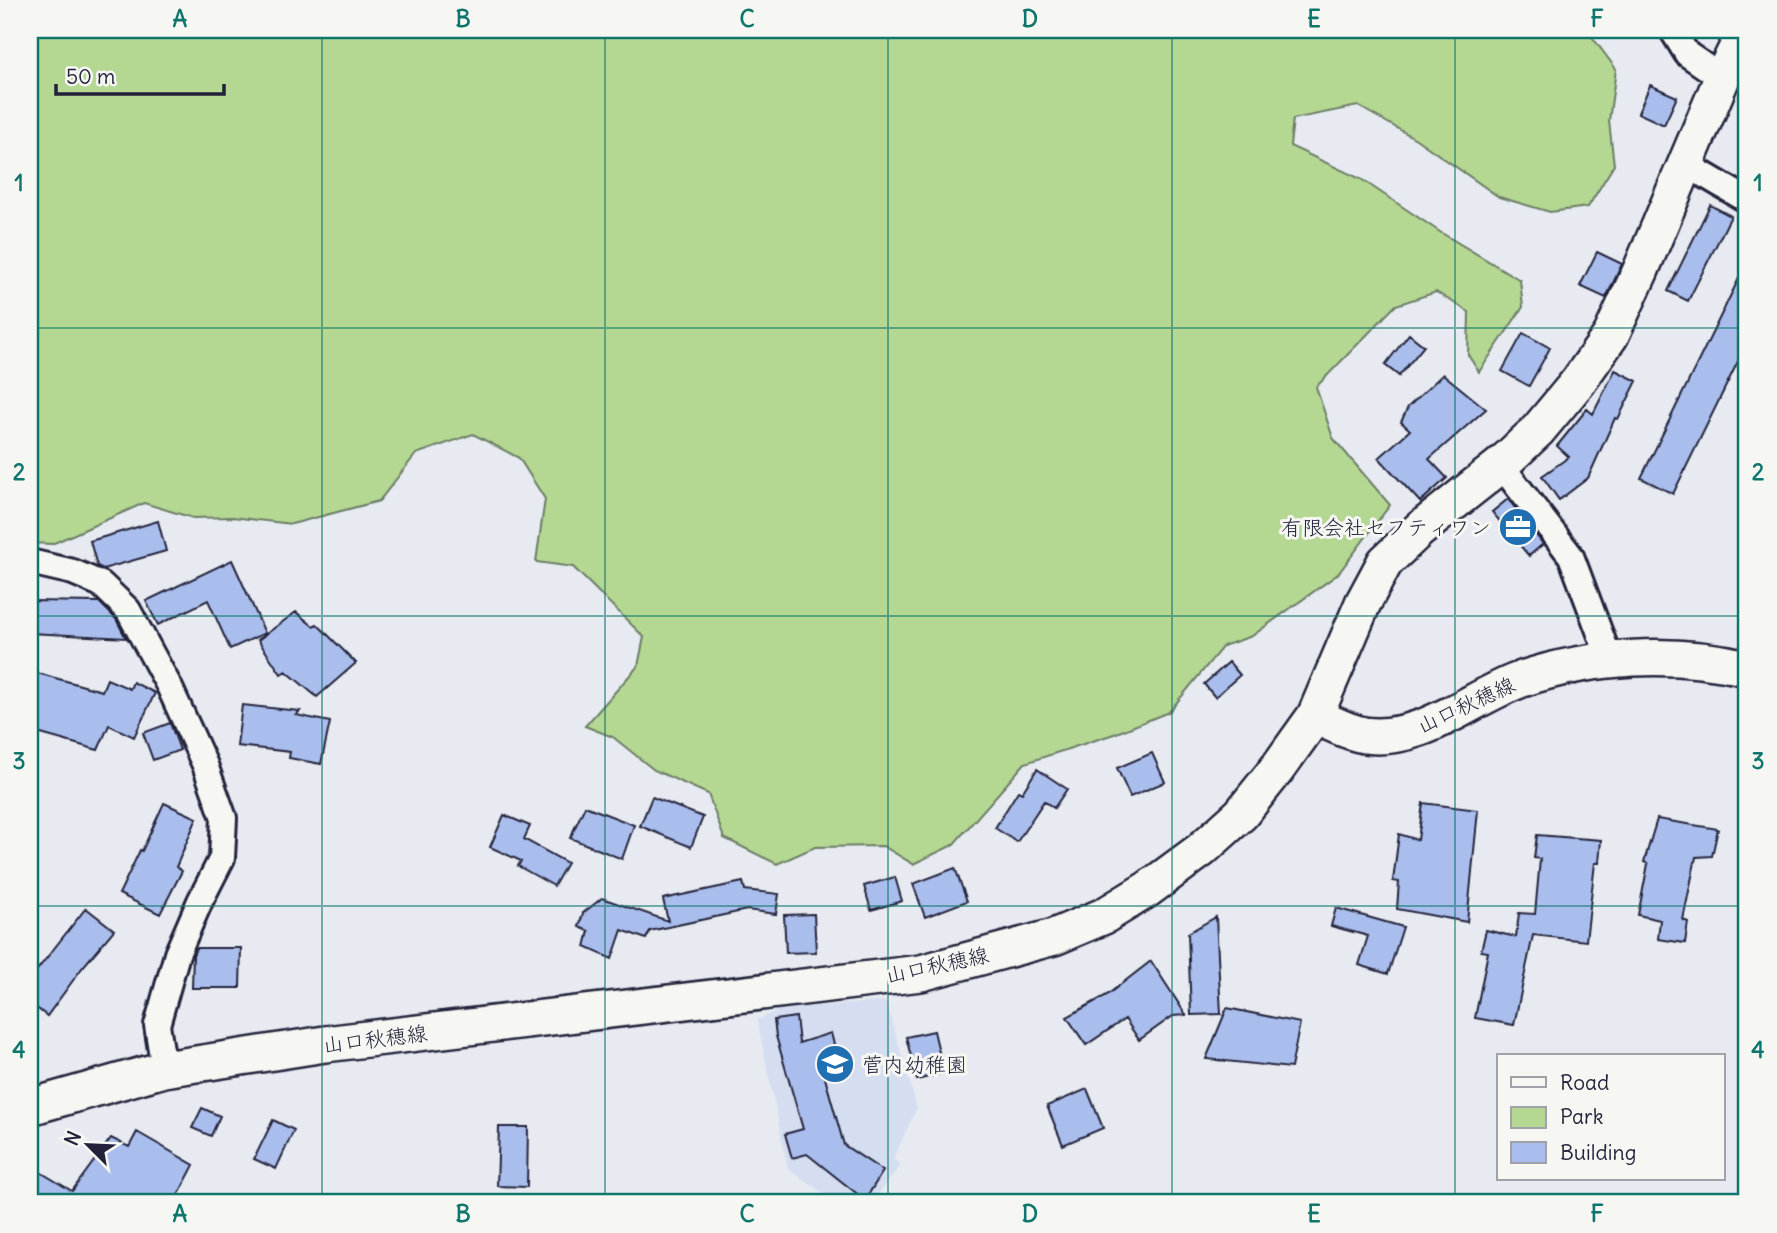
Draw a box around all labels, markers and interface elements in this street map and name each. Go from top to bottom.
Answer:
text: A [173,4,188,33]
text: B [455,4,471,33]
text: C [739,4,755,33]
text: D [1022,4,1038,33]
text: E [1307,4,1321,33]
text: F [1590,4,1604,33]
scale bar [56,52,224,96]
text: 50 m [66,63,115,90]
text: 1 [14,168,24,197]
text: 1 [1753,168,1763,197]
text: 2 [13,457,26,486]
text: 2 [1752,457,1765,486]
office icon: 有限会社セフティワン [1497,506,1539,548]
place label: 有限会社セフティワン [1281,514,1491,541]
street label: 山口秋穂線 [1413,671,1519,739]
text: 3 [12,746,26,775]
text: 3 [1751,746,1765,775]
street label: 山口秋穂線 [883,941,991,989]
street label: 山口秋穂線 [321,1019,429,1059]
text: 4 [12,1035,26,1064]
text: 4 [1751,1035,1765,1064]
school or university icon: 菅内幼稚園 [814,1043,856,1085]
place label: 菅内幼稚園 [862,1051,967,1078]
legend [1497,1054,1724,1180]
text: Road [1560,1069,1609,1096]
text: Park [1560,1103,1603,1130]
north arrow [52,1110,122,1180]
text: N [59,1127,86,1149]
text: Building [1560,1139,1636,1166]
text: A [173,1199,188,1228]
text: B [455,1199,471,1228]
text: C [739,1199,755,1228]
text: D [1022,1199,1038,1228]
text: E [1307,1199,1321,1228]
text: F [1590,1199,1604,1228]

